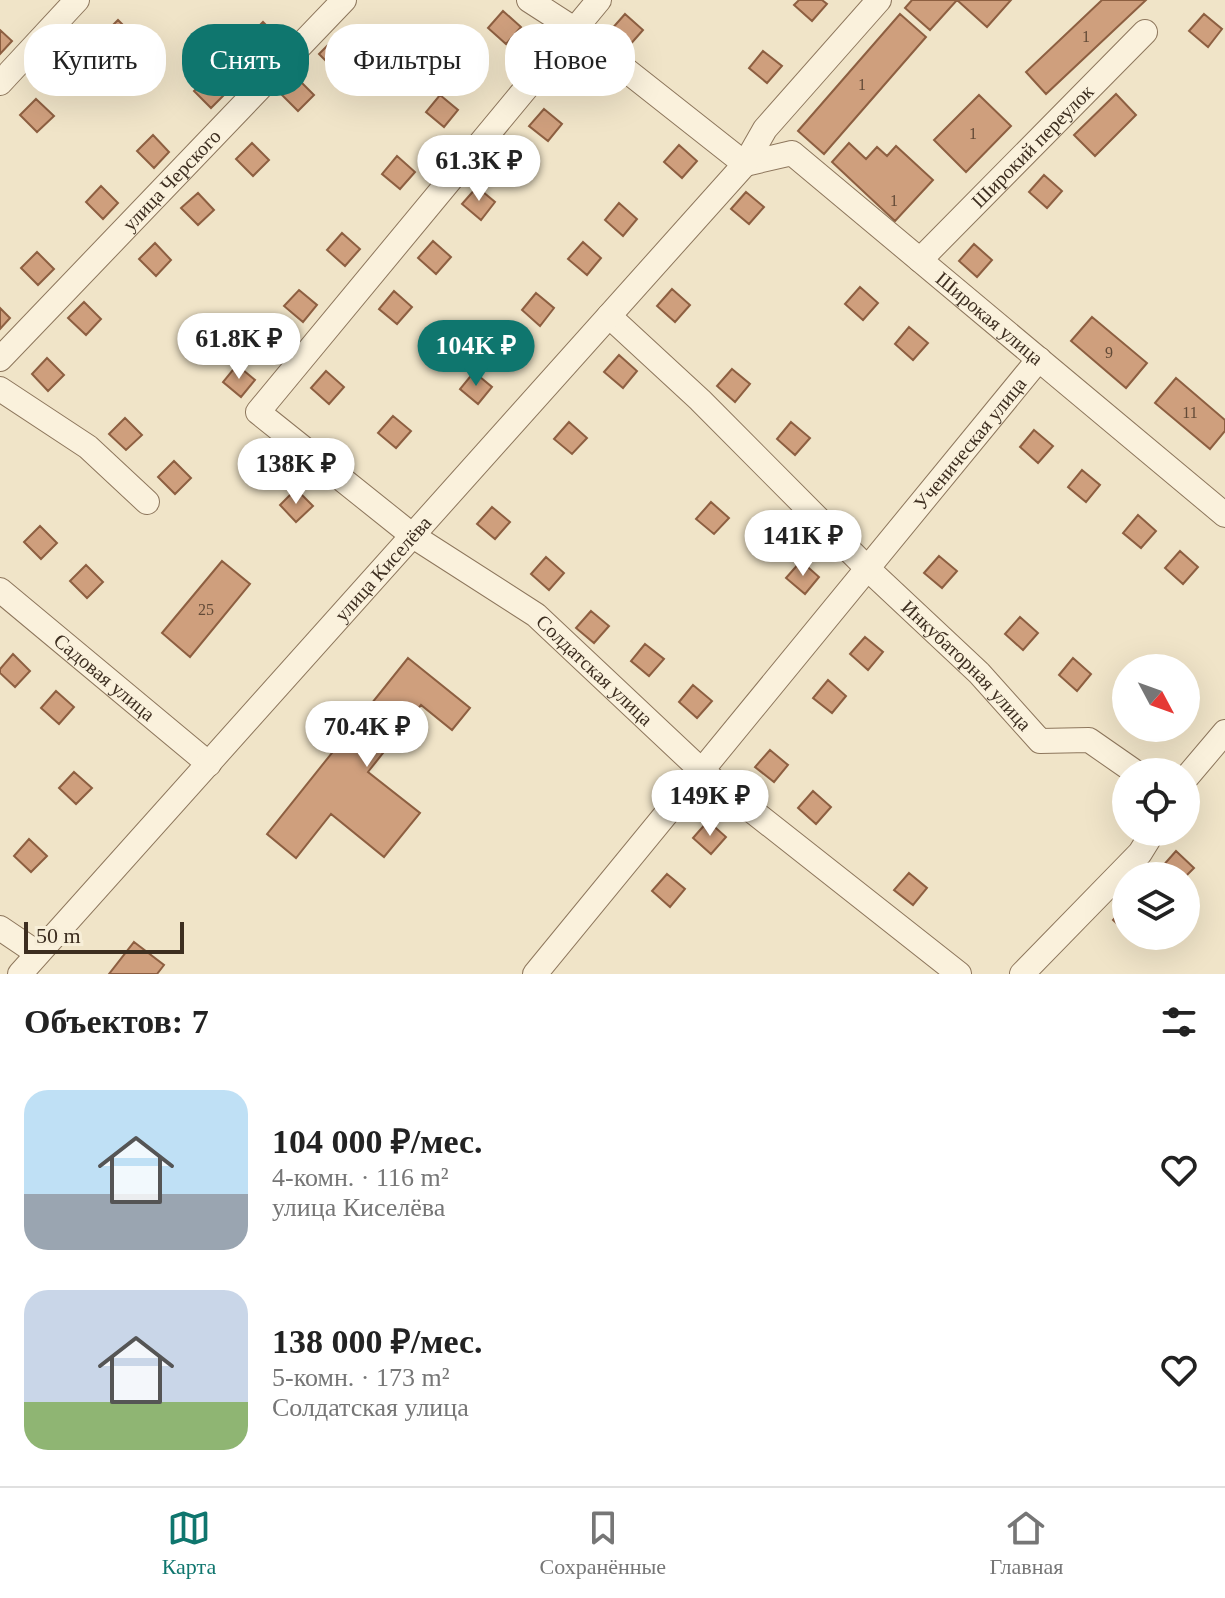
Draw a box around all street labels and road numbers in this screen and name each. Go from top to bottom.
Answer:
street label: Широкий переулок [967,80,1098,212]
street label: улица Черского [118,125,225,236]
street label: Широкая улица [932,267,1048,369]
street label: Ученическая улица [909,373,1031,514]
street label: улица Киселёва [330,512,436,626]
street label: Инкубаторная улица [897,596,1036,735]
street label: Солдатская улица [532,610,657,730]
street label: Садовая улица [50,629,159,725]

